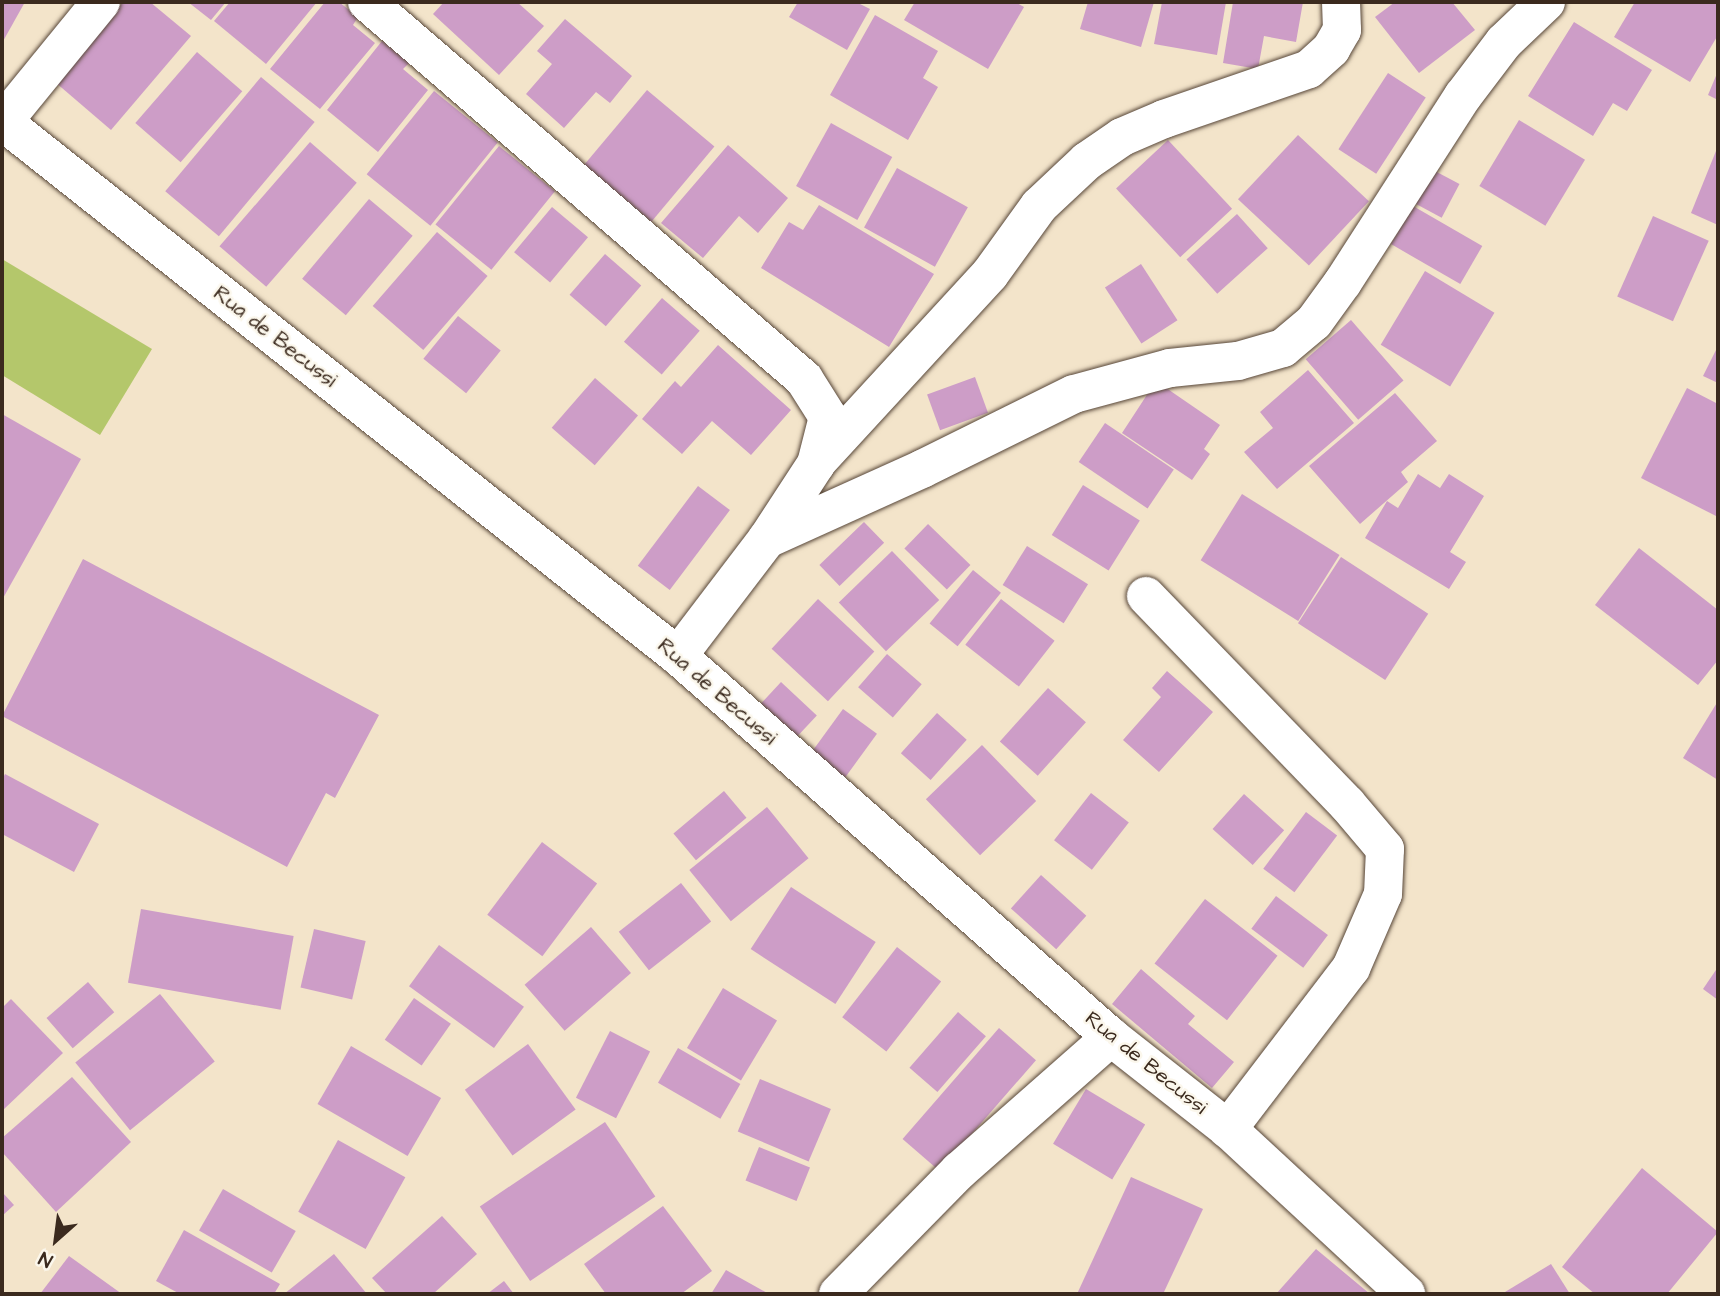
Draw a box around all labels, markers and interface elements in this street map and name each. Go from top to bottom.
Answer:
street label: Rua de Becussi [208,281,342,393]
street label: Rua de Becussi [652,633,782,751]
street label: Rua de Becussi [1080,1006,1212,1120]
north arrow [21,1205,91,1275]
text: N [34,1244,58,1274]

